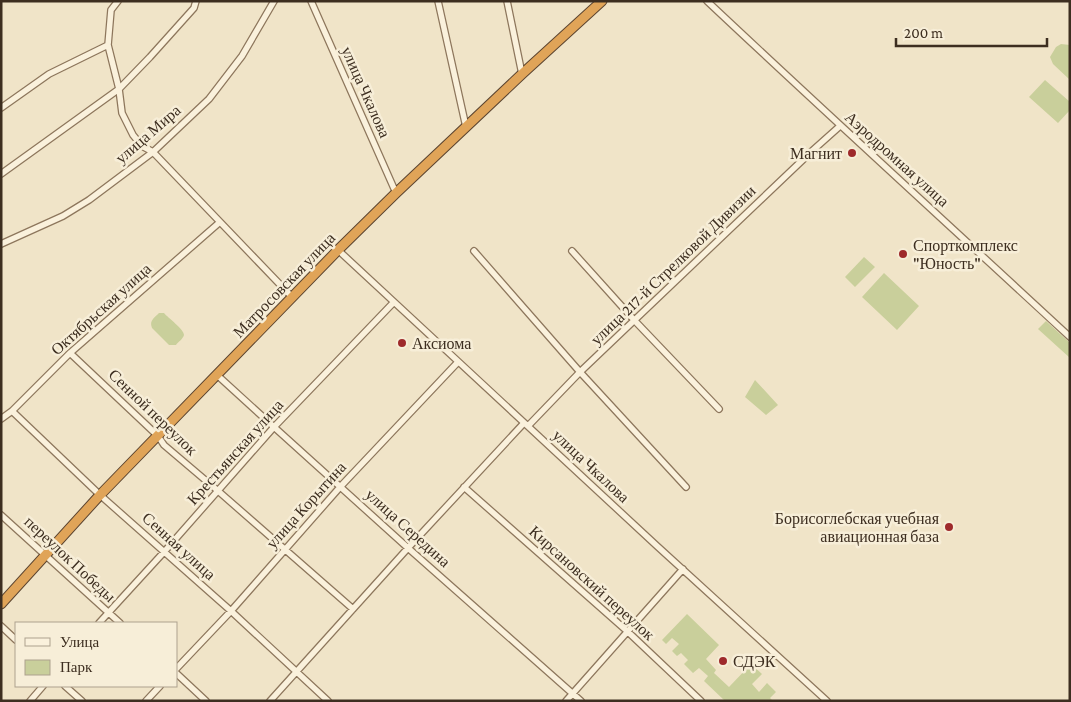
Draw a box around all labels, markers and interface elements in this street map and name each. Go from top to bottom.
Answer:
scale bar [896,15,1047,47]
text: 200 m [904,25,943,41]
street label: улица Чкалова [337,44,394,141]
street label: улица Мира [112,101,185,168]
street label: Аэродромная улица [841,108,952,211]
place label: Магнит [790,145,842,162]
marker: Магнит [846,147,858,159]
street label: улица 217-й Стрелковой Дивизии [587,182,760,349]
street label: Матросовская улица [230,229,339,341]
place label: Спорткомплекс "Юность" [913,237,1018,272]
marker: Спорткомплекс "Юность" [897,248,909,260]
street label: Октябрьская улица [48,260,155,359]
place label: Аксиома [412,335,471,352]
marker: Аксиома [396,337,408,349]
street label: Сенной переулок [105,366,201,459]
street label: Крестьянская улица [183,396,287,509]
street label: улица Чкалова [549,426,633,506]
street label: улица Корытина [263,458,350,552]
street label: улица Середина [362,486,454,571]
street label: Сенная улица [138,509,219,584]
place label: Борисоглебская учебная авиационная база [775,510,940,546]
street label: переулок Победы [20,513,119,606]
marker: Борисоглебская учебная авиационная база [943,521,955,533]
street label: Кирсановский переулок [525,522,658,644]
legend [15,622,178,687]
text: Улица [60,634,99,650]
place label: СДЭК [733,653,776,671]
marker: СДЭК [717,655,729,667]
text: Парк [60,659,93,675]

